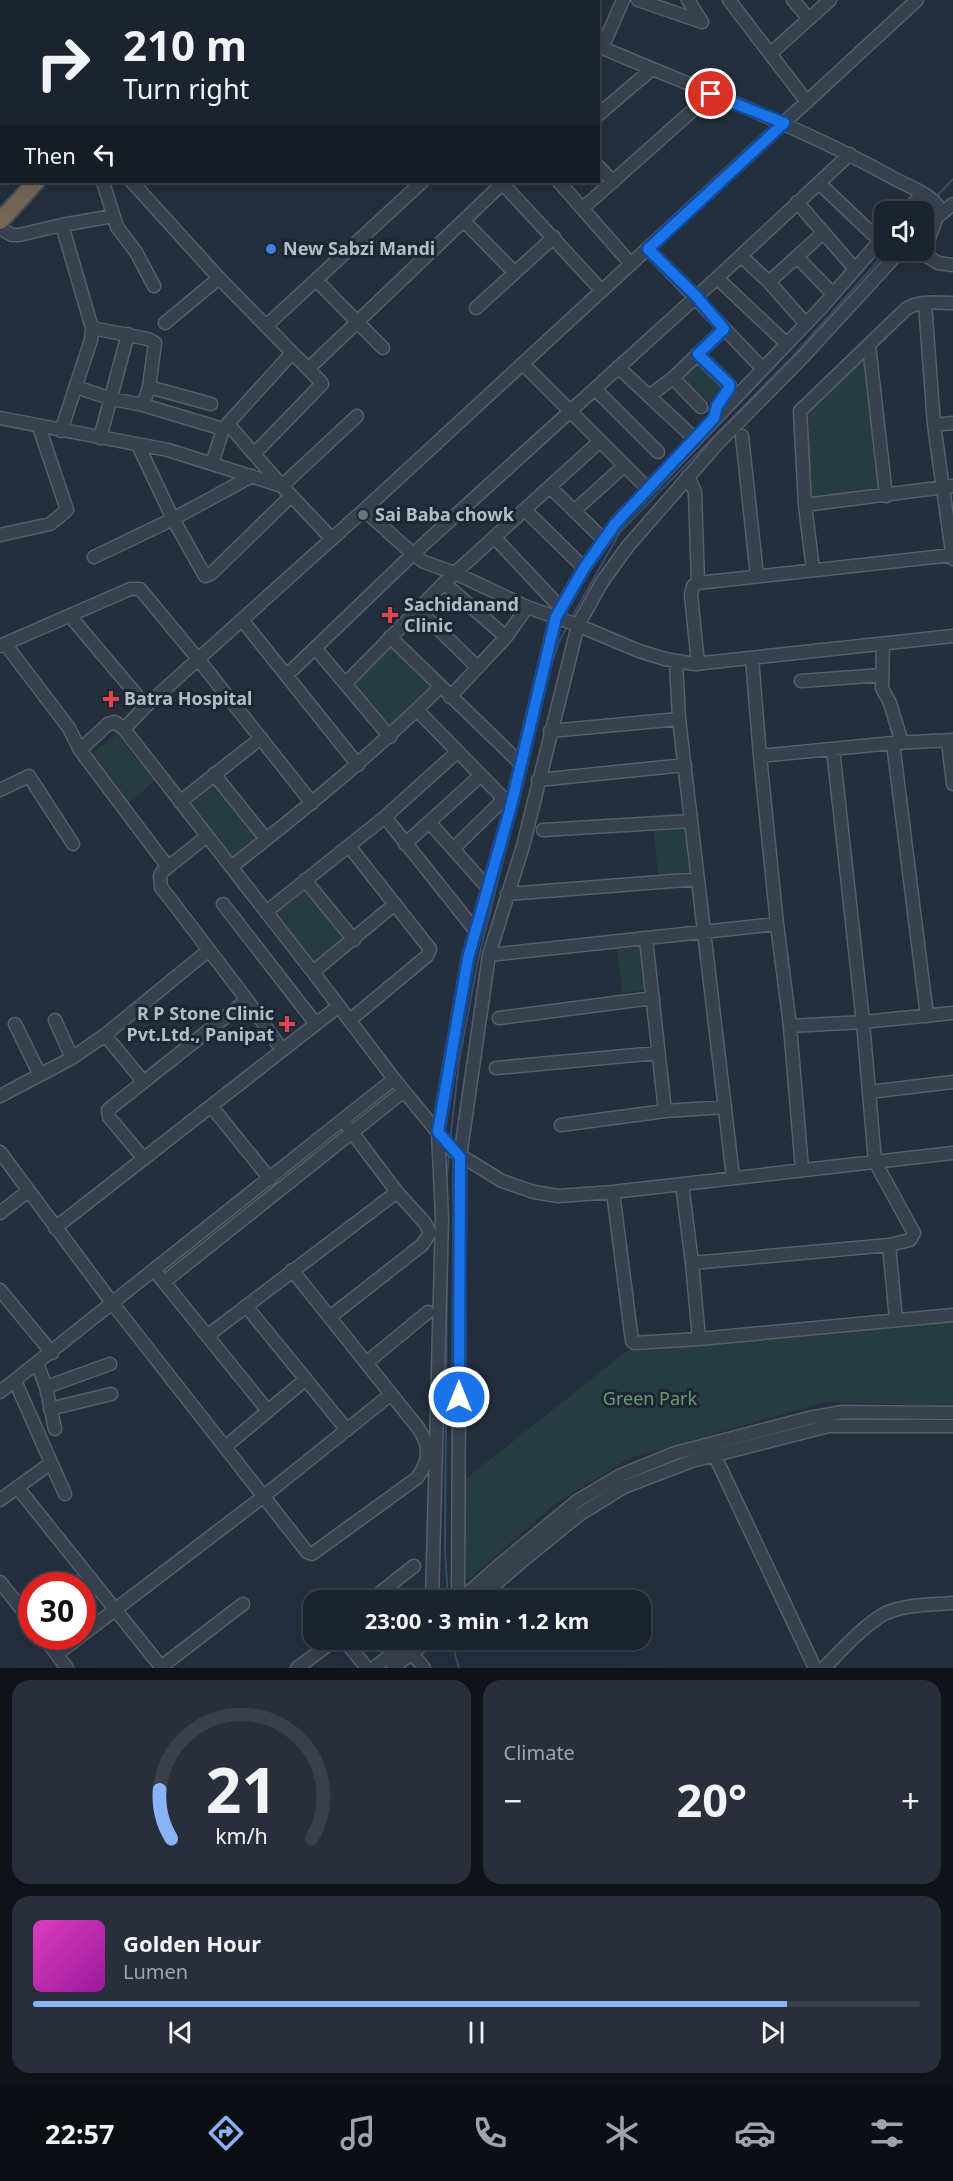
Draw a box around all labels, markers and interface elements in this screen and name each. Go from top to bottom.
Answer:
text: 210 m [123,16,247,73]
icon: right [24,24,102,102]
pin [685,68,736,119]
text: Turn right [123,70,249,107]
icon: arrive [694,77,727,110]
icon: left [88,138,121,171]
text: Then [24,140,76,170]
map controls [874,201,934,261]
button: sound [874,201,934,261]
place label: New Sabzi Mandi [283,236,435,260]
marker: New Sabzi Mandi [264,242,278,256]
place label: Sai Baba chowk [375,502,515,526]
marker: Sai Baba chowk [356,508,370,522]
place label: Sachidanand Clinic [404,592,519,637]
marker: Sachidanand Clinic [381,606,399,624]
place label: Batra Hospital [124,686,252,710]
marker: Batra Hospital [102,690,120,708]
place label: R P Stone Clinic Pvt.Ltd., Panipat [127,1001,274,1046]
marker: R P Stone Clinic Pvt.Ltd., Panipat [278,1015,296,1033]
position arrow [427,1365,491,1429]
park label: Green Park [603,1386,698,1410]
speed limit sign: 30 [18,1572,96,1650]
text: 23:00 · 3 min · 1.2 km [365,1605,589,1635]
text: Climate [504,1739,575,1766]
text: 21 [206,1746,277,1831]
text: 20° [676,1769,747,1830]
text: − [504,1778,522,1823]
text: + [901,1778,920,1823]
text: km/h [215,1821,268,1850]
text: Golden Hour [123,1928,261,1958]
text: Lumen [123,1958,188,1985]
icon: previous [164,2016,197,2049]
icon: pause [460,2016,493,2049]
icon: next [756,2016,789,2049]
icon: directions [205,2112,247,2154]
icon: music [337,2112,379,2154]
icon: phone [469,2112,511,2154]
icon: climate [601,2112,643,2154]
icon: car [734,2112,776,2154]
icon: filters [866,2112,908,2154]
text: 22:57 [45,2115,114,2152]

